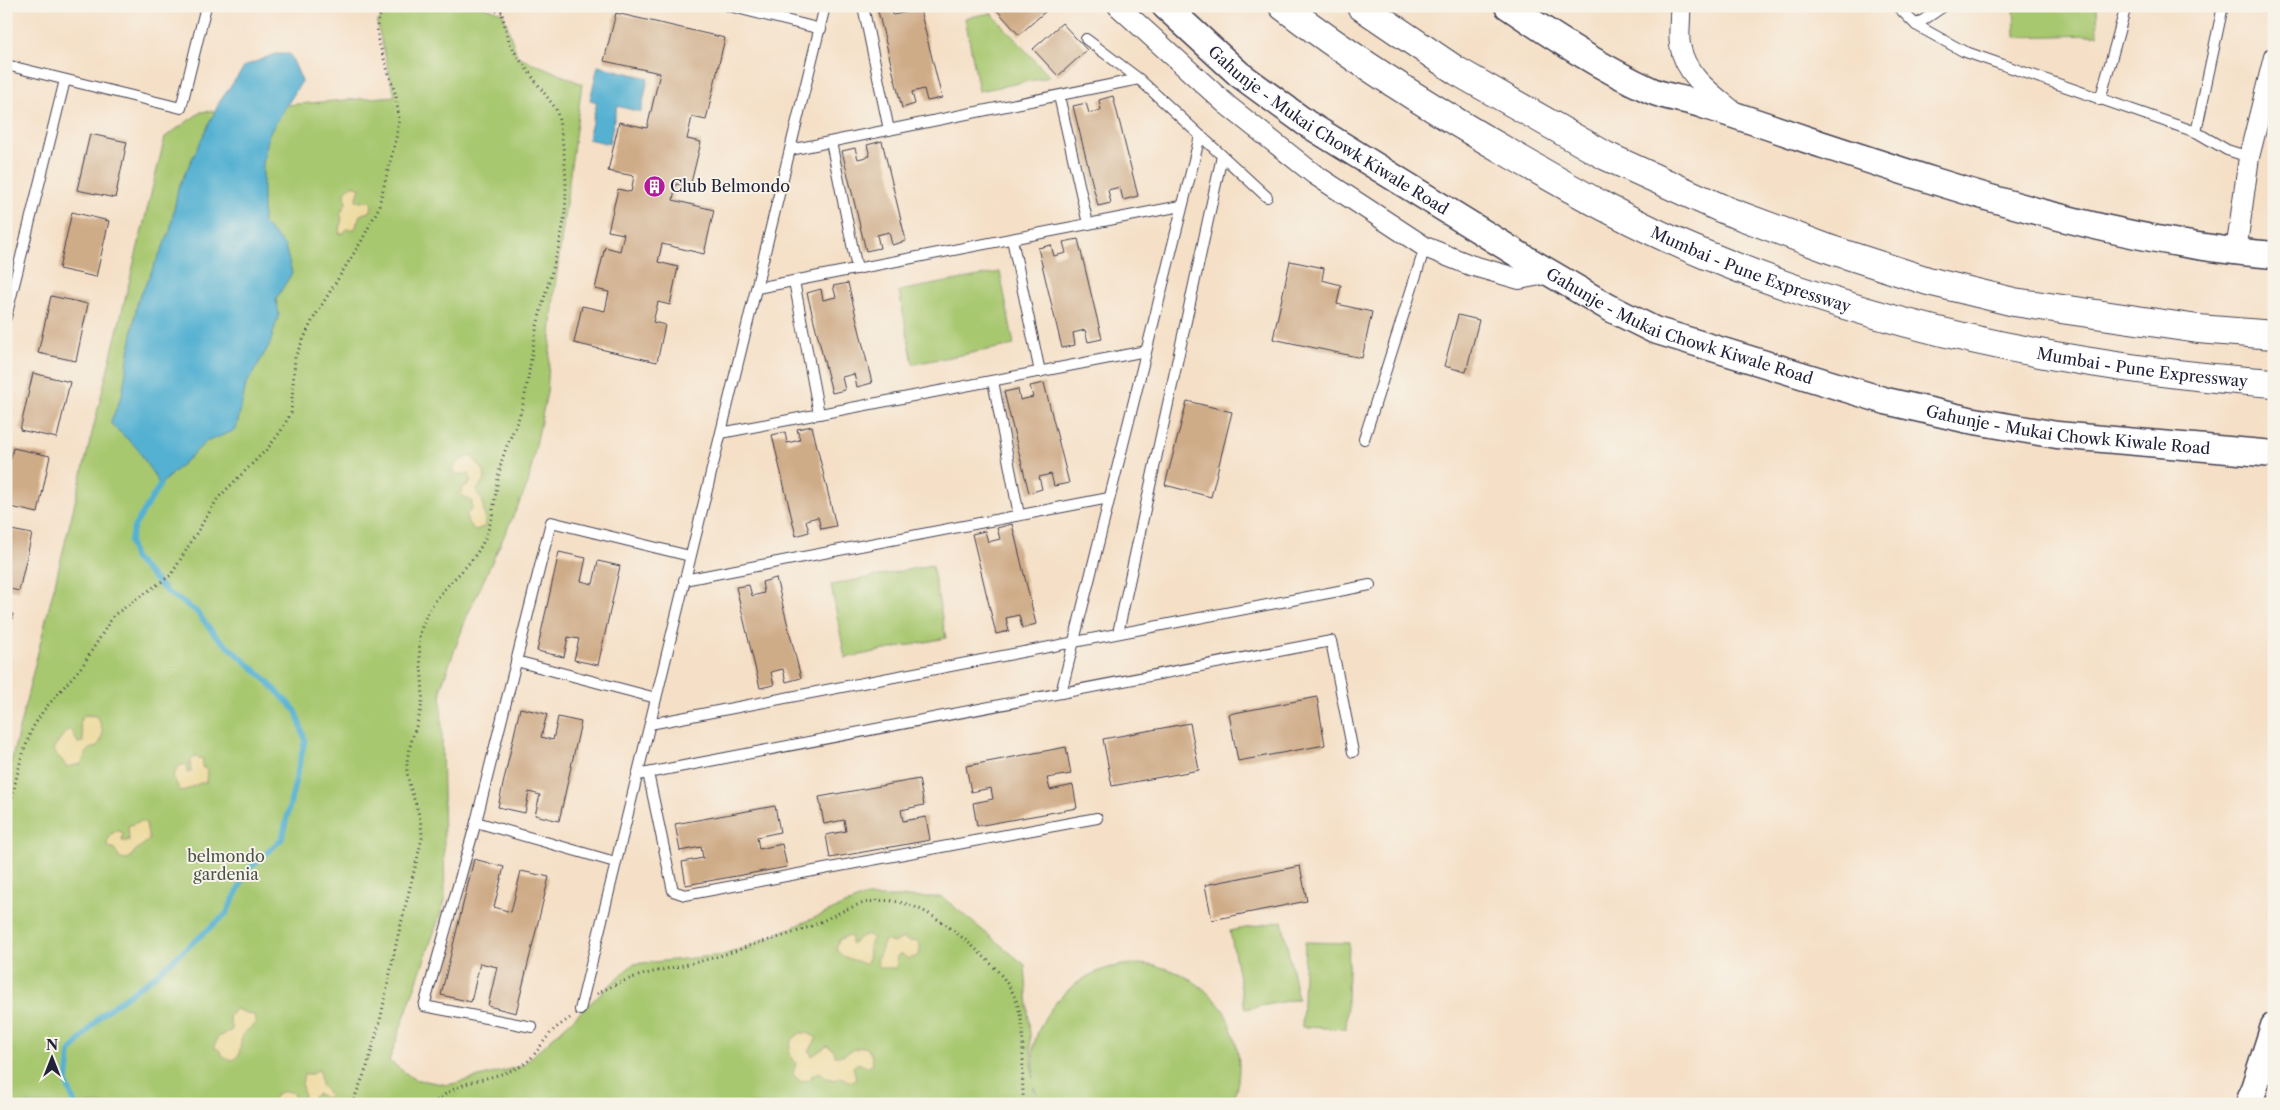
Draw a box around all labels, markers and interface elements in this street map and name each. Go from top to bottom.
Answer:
street label: Gahunje - Mukai Chowk Kiwale Road [1204,41,1453,219]
building icon: Club Belmondo [642,174,666,198]
place label: Club Belmondo [670,176,790,196]
street label: Mumbai - Pune Expressway [1648,222,1854,317]
street label: Gahunje - Mukai Chowk Kiwale Road [1543,263,1816,388]
street label: Mumbai - Pune Expressway [2035,343,2250,391]
street label: Gahunje - Mukai Chowk Kiwale Road [1924,400,2211,458]
park label: belmondo gardenia [187,846,265,884]
north arrow [28,1032,78,1082]
text: N [46,1036,58,1054]

